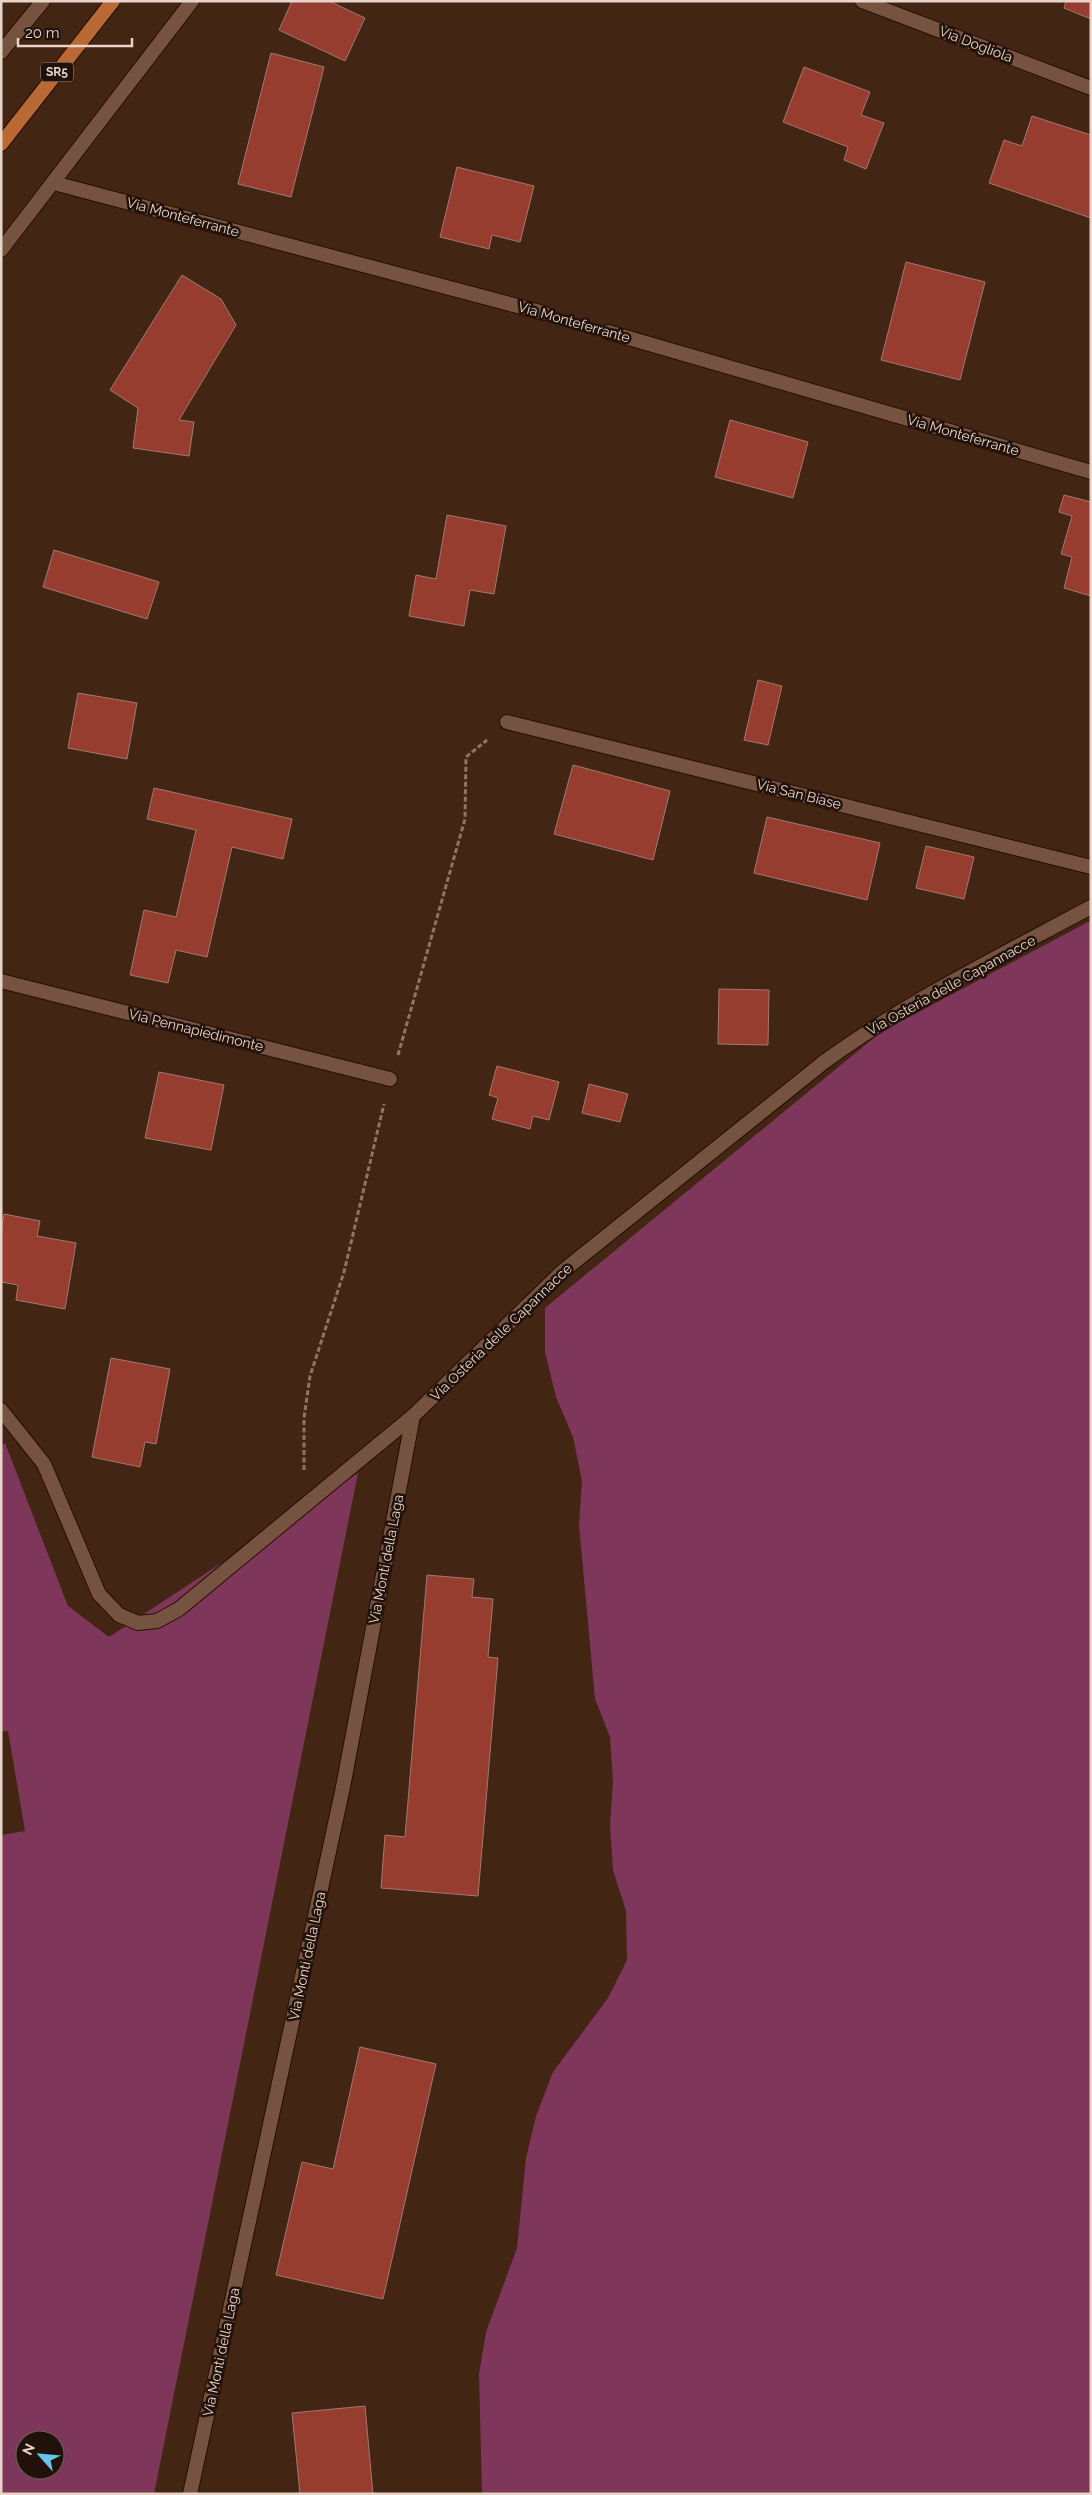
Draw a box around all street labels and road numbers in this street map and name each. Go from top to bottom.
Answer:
street label: Via Dogliola [937,23,1015,65]
road number: SR5 [41,62,73,82]
street label: Via Monteferrante [125,194,241,240]
street label: Via Monteferrante [516,298,632,346]
street label: Via Monteferrante [905,411,1021,459]
street label: Via San Biase [755,776,843,812]
street label: Via Osteria delle Capannacce [864,932,1038,1038]
street label: Via Pennapiedimonte [127,1006,265,1054]
street label: Via Osteria delle Capannacce [427,1260,575,1404]
street label: Via Monti della Laga [366,1493,406,1625]
street label: Via Monti della Laga [286,1890,328,2022]
street label: Via Monti della Laga [200,2286,242,2418]

